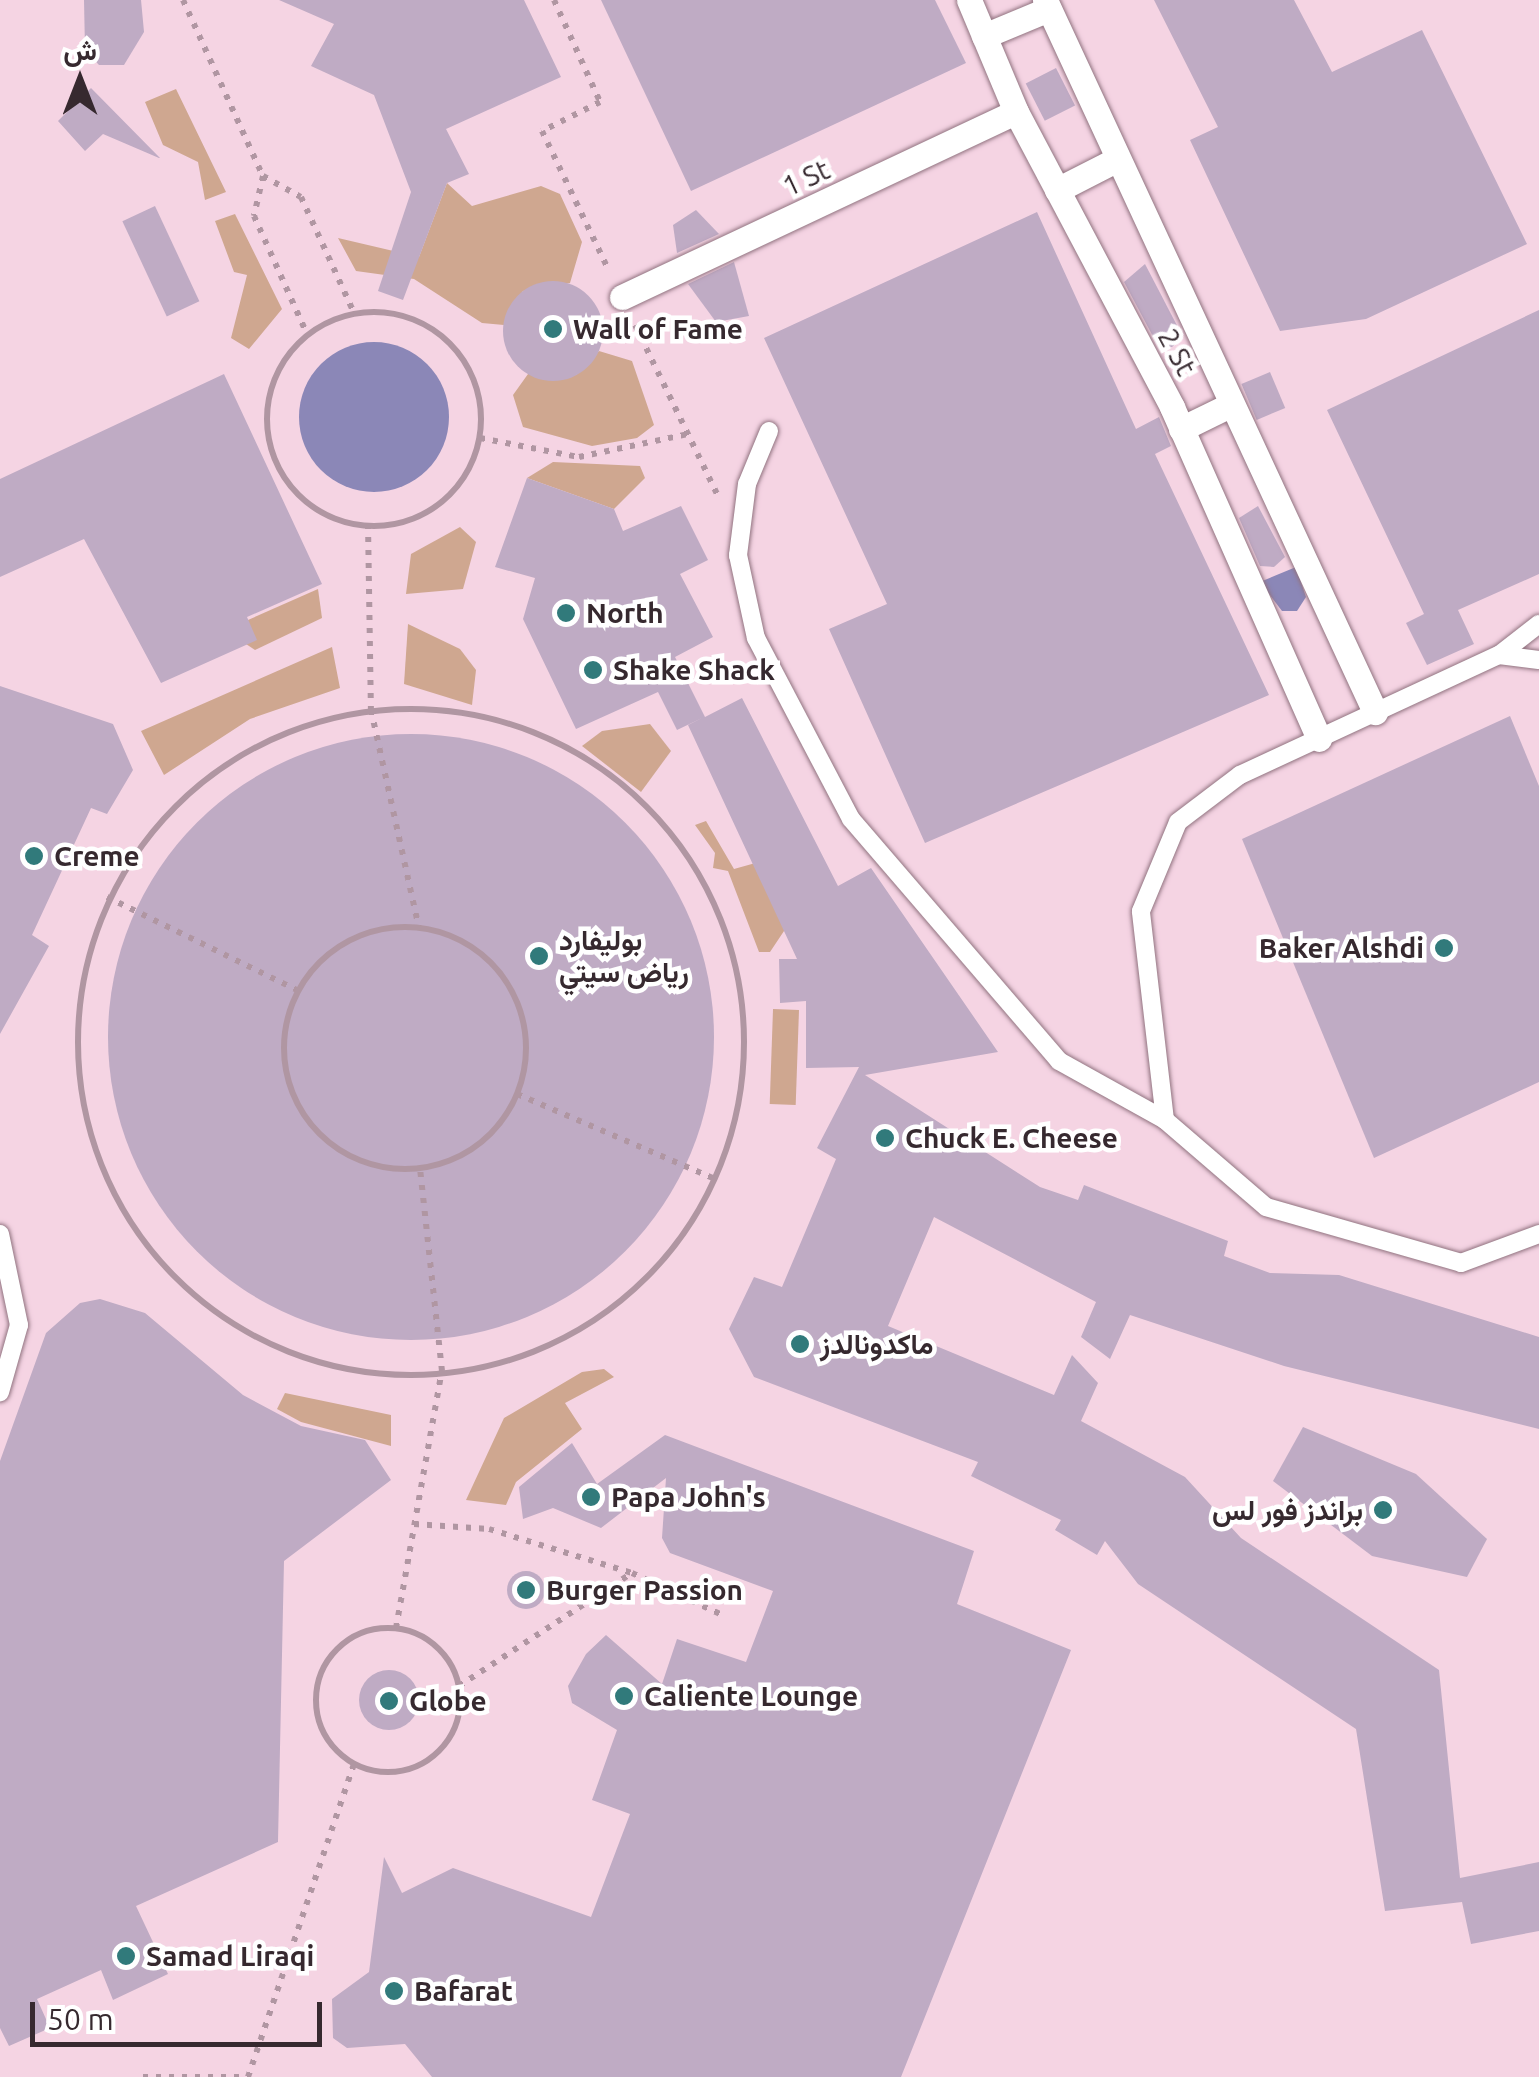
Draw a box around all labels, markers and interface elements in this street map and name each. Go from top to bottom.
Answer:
north arrow [30,30,130,130]
text: ش [63,34,97,65]
street label: 1 St [777,153,835,203]
place label: Wall of Fame [573,312,743,346]
marker: Wall of Fame [542,318,564,340]
street label: 2 St [1151,323,1203,381]
place label: North [586,596,664,630]
marker: North [555,602,577,624]
place label: Shake Shack [613,653,775,687]
marker: Shake Shack [582,659,604,681]
place label: Creme [54,839,140,873]
marker: Creme [23,845,45,867]
place label: بوليفارد رياض سيتي [559,923,689,989]
place label: Baker Alshdi [1259,931,1424,965]
marker: Baker Alshdi [1433,937,1455,959]
marker: بوليفارد رياض سيتي [528,945,550,967]
place label: Chuck E. Cheese [905,1121,1118,1155]
marker: Chuck E. Cheese [874,1127,896,1149]
place label: ماكدونالدز [820,1327,933,1361]
marker: ماكدونالدز [789,1333,811,1355]
place label: Papa John's [611,1480,766,1514]
marker: Papa John's [580,1486,602,1508]
place label: براندز فور لس [1212,1493,1363,1527]
marker: براندز فور لس [1372,1499,1394,1521]
place label: Burger Passion [546,1573,743,1607]
marker: Burger Passion [515,1579,537,1601]
place label: Caliente Lounge [644,1679,858,1713]
place label: Globe [409,1684,487,1718]
marker: Caliente Lounge [613,1685,635,1707]
marker: Globe [378,1690,400,1712]
place label: Samad Liraqi [146,1939,314,1973]
marker: Samad Liraqi [115,1945,137,1967]
place label: Bafarat [414,1974,513,2008]
marker: Bafarat [383,1980,405,2002]
scale bar [35,1982,328,2044]
text: 50 m [47,2002,114,2036]

